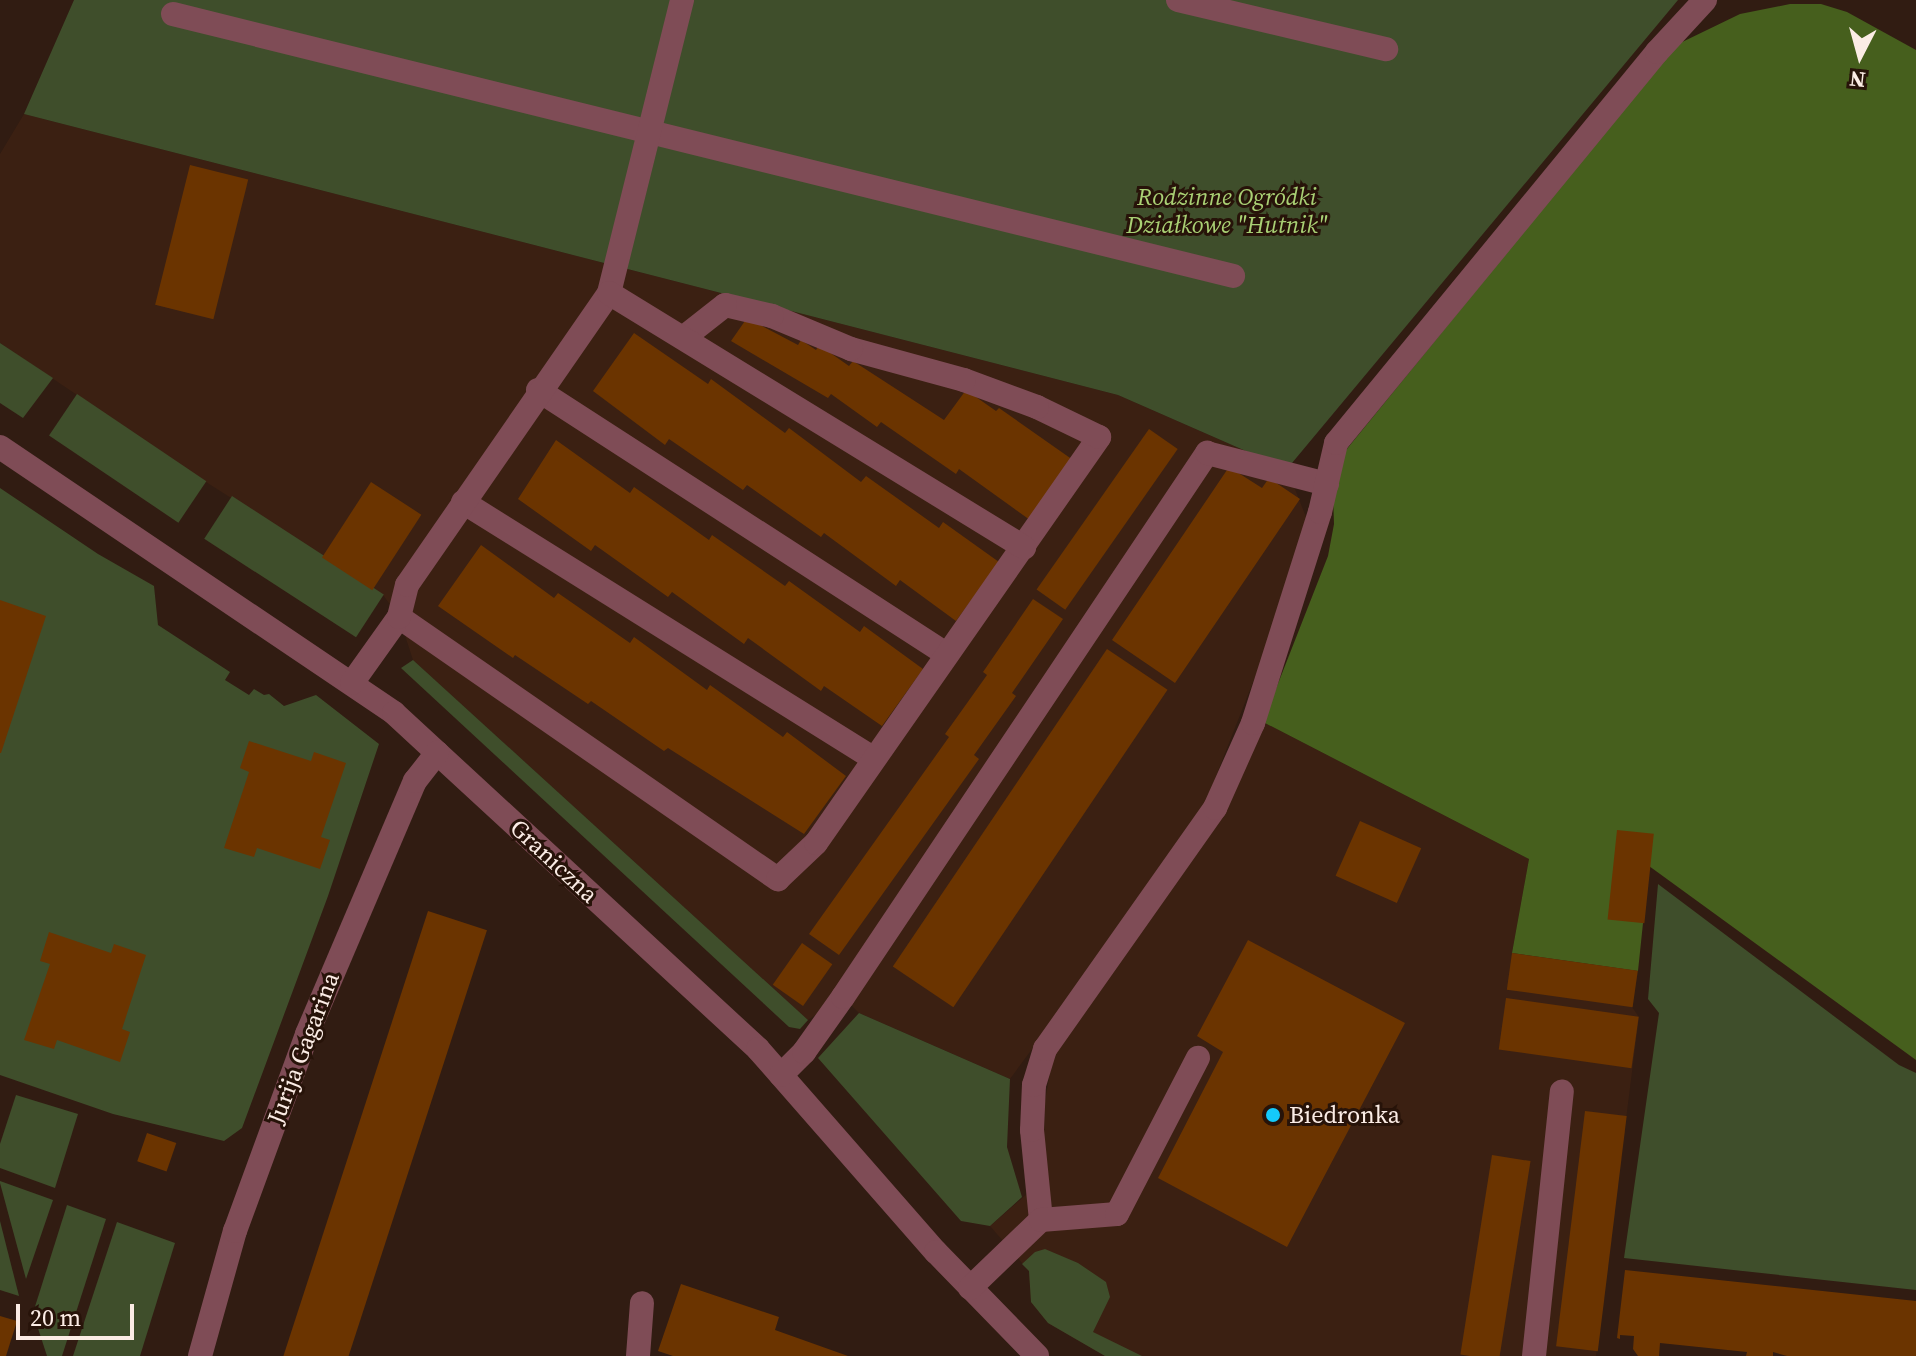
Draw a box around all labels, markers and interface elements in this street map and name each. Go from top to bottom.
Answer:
north arrow [1820,16,1900,96]
text: N [1848,64,1867,96]
park label: Rodzinne Ogródki Działkowe "Hutnik" [1126,183,1328,239]
street label: Graniczna [504,813,604,909]
street label: Jurija Gagarina [261,968,345,1128]
place label: Biedronka [1289,1101,1400,1129]
marker: Biedronka [1264,1106,1282,1124]
scale bar [20,1288,138,1338]
text: 20 m [30,1301,81,1334]

